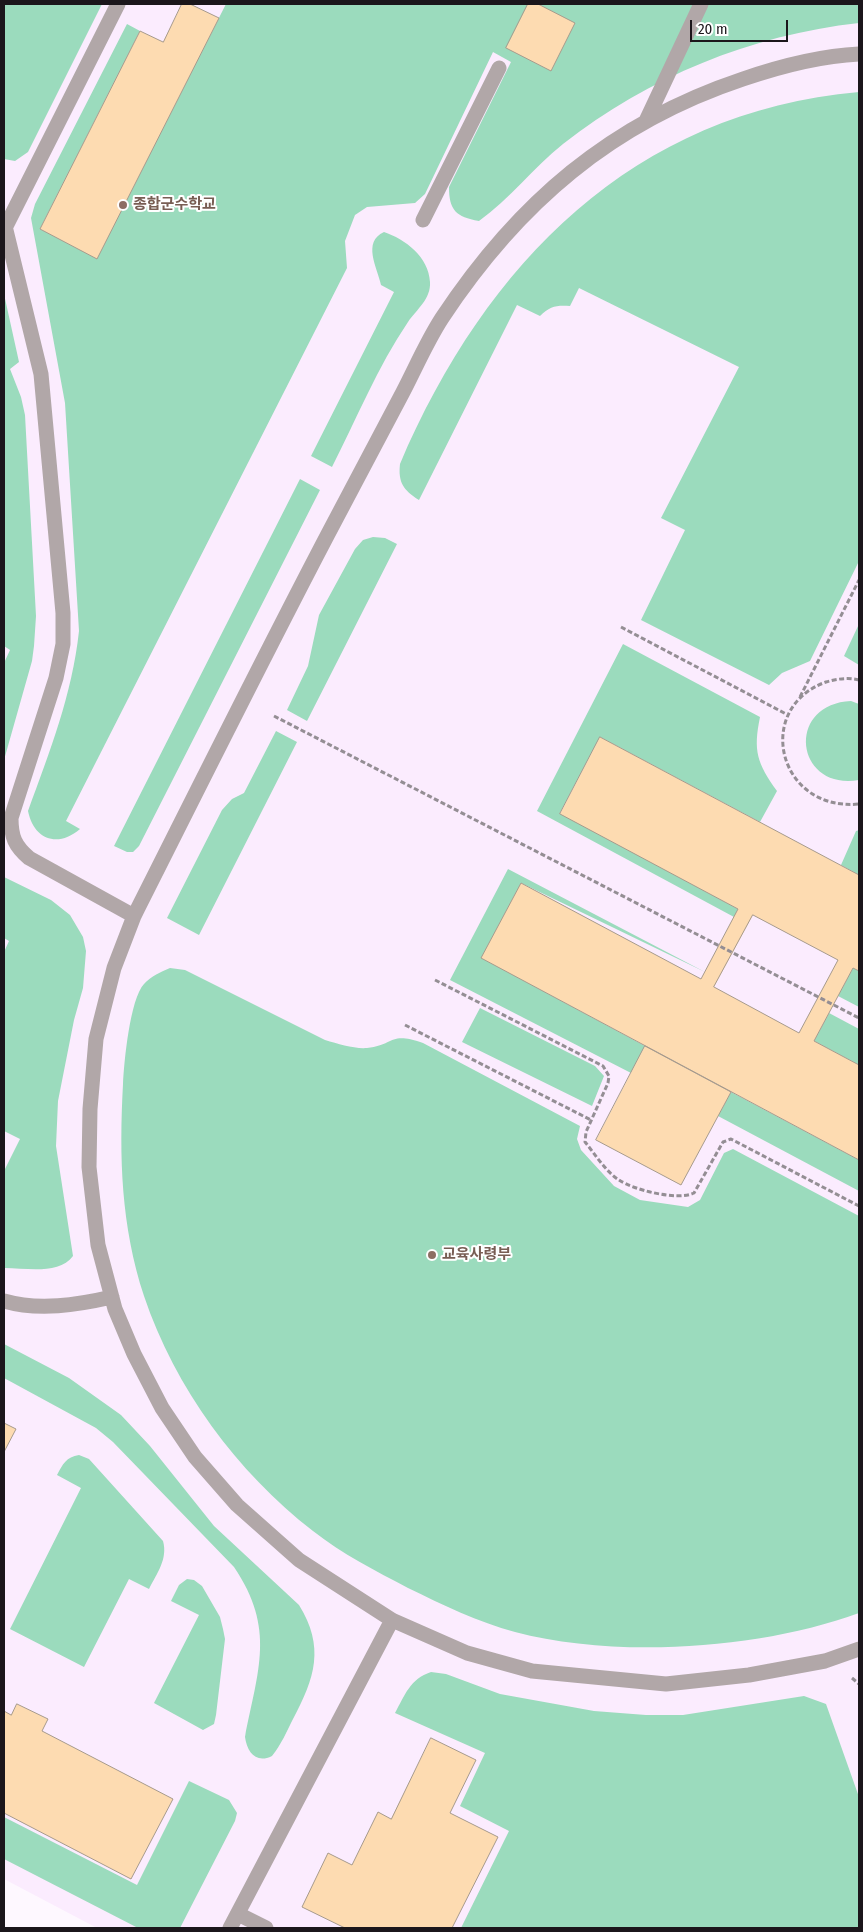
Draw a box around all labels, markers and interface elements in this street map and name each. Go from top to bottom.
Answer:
scale bar [693,10,790,42]
text: 20 m [698,20,728,38]
place label: 종합군수학교 [133,196,216,214]
marker: 종합군수학교 [117,199,129,211]
place label: 교육사령부 [442,1246,511,1264]
marker: 교육사령부 [426,1249,438,1261]

